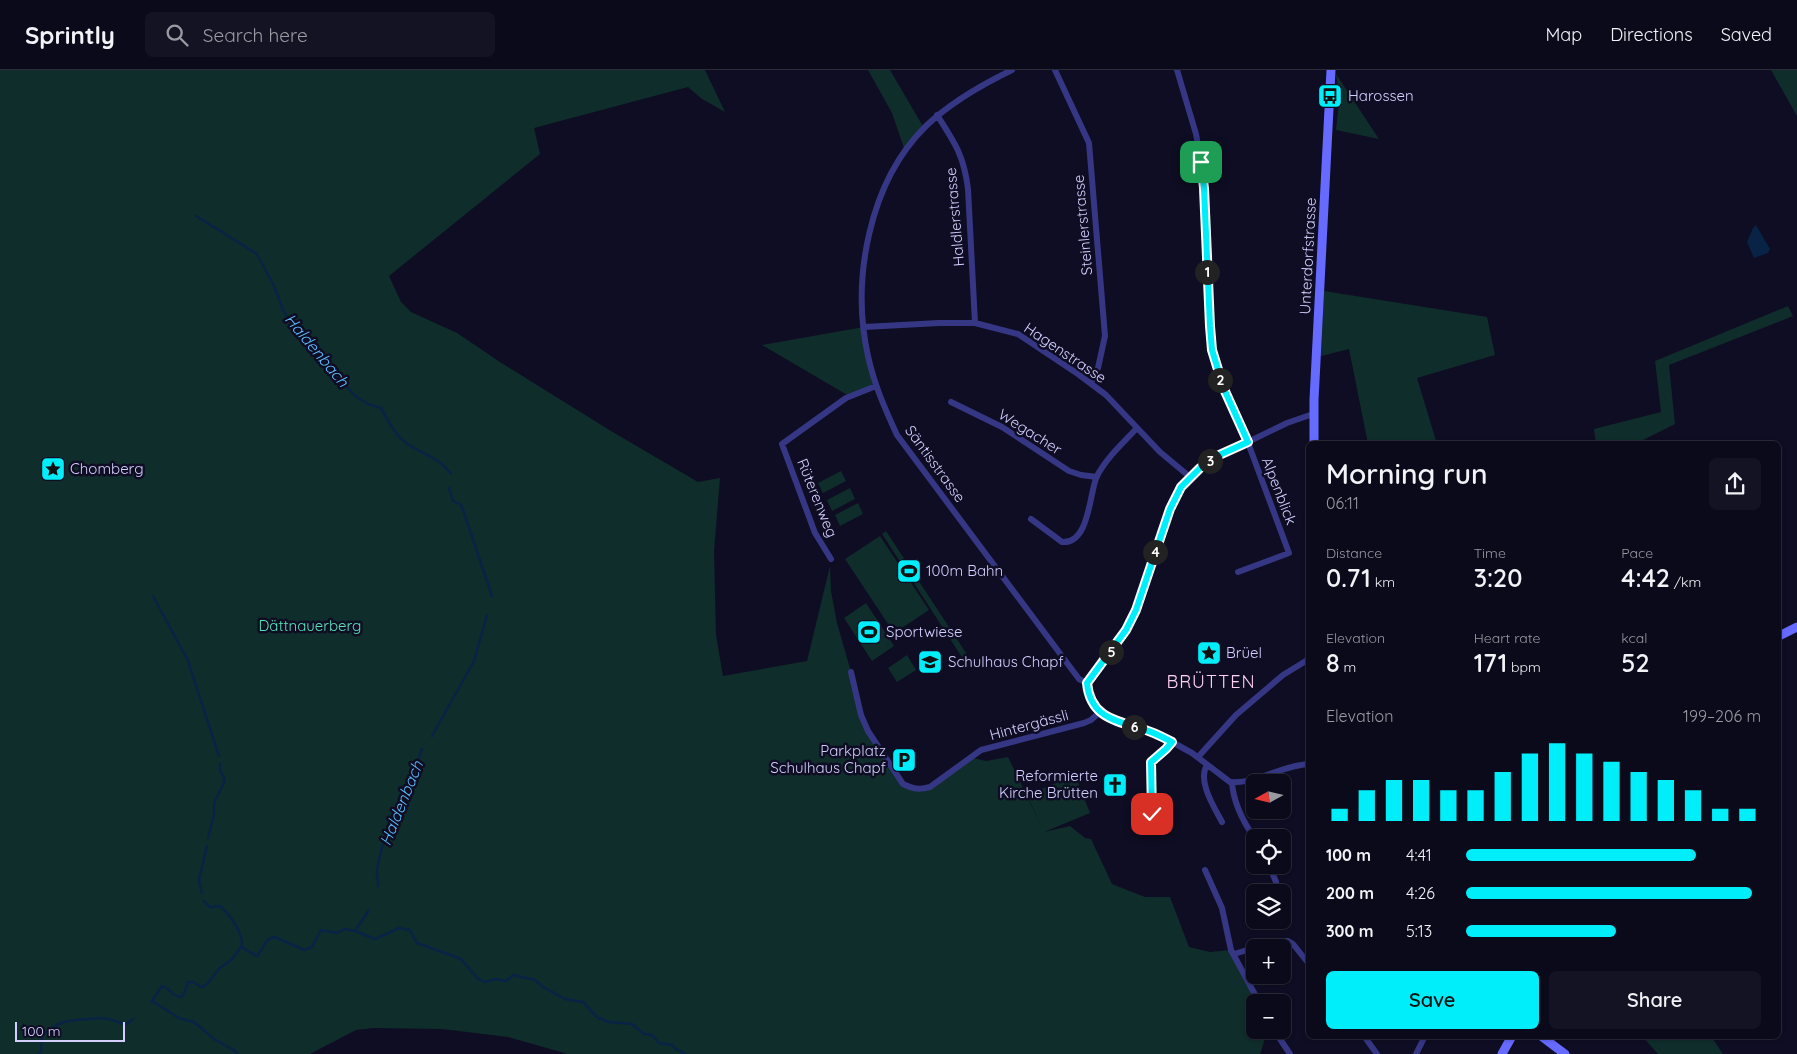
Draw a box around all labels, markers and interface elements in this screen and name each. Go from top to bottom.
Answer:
search box [145,12,495,57]
text: Sprintly [25,20,115,50]
icon: search [163,21,191,49]
text: Search here [203,23,308,47]
text: Map [1545,23,1582,46]
text: Directions [1610,23,1693,46]
text: Saved [1721,23,1772,46]
bus stop icon: Harossen [1317,83,1343,109]
place label: Harossen [1348,86,1414,105]
pin [1180,141,1222,183]
icon: arrive [1187,148,1215,176]
street label: Haldlerstrasse [941,167,968,267]
street label: Steinlerstrasse [1069,174,1096,276]
street label: Unterdorfstrasse [1295,197,1320,315]
pin: 1 [1194,260,1220,284]
text: 1 [1205,263,1210,281]
water label: Haldenbach [281,309,354,391]
street label: Hagenstrasse [1020,318,1110,387]
pin: 2 [1208,368,1232,392]
text: 2 [1217,371,1224,389]
street label: Wegacher [995,405,1066,459]
street label: Säntisstrasse [901,421,970,506]
pin: 3 [1198,448,1222,474]
text: 3 [1207,452,1214,470]
street label: Alpenblick [1258,454,1301,527]
place icon: Chomberg [40,456,66,482]
street label: Rüterenweg [793,456,842,540]
text: Morning run [1326,456,1487,491]
button: share [1709,458,1761,510]
place label: Chomberg [70,459,144,478]
text: 06:11 [1326,493,1359,513]
pin: 4 [1142,540,1168,564]
text: 4 [1151,543,1160,561]
text: Distance [1326,544,1382,562]
text: Time [1474,544,1506,562]
text: Pace [1621,544,1653,562]
sports icon: 100m Bahn [896,558,922,584]
place label: 100m Bahn [926,561,1003,580]
text: 0.71 [1326,562,1371,593]
text: 3:20 [1474,562,1522,593]
text: 4:42 [1621,562,1670,593]
text: km [1371,573,1395,591]
text: /km [1670,573,1701,591]
park label: Dättnauerberg [259,616,361,635]
sports icon: Sportwiese [856,619,882,645]
place label: Sportwiese [886,622,963,641]
text: Elevation [1326,629,1385,647]
text: Heart rate [1474,629,1540,647]
text: kcal [1621,629,1647,647]
pin: 5 [1098,640,1124,664]
place icon: Brüel [1196,640,1222,666]
text: 5 [1107,643,1116,661]
place label: Brüel [1226,643,1262,662]
text: 8 [1326,647,1340,678]
text: 171 [1474,647,1507,678]
text: 52 [1621,647,1650,678]
school or university icon: Schulhaus Chapf [917,649,943,675]
place label: Schulhaus Chapf [948,652,1064,671]
text: m [1340,658,1356,676]
text: bpm [1507,658,1541,676]
district label: BRÜTTEN [1166,670,1256,693]
street label: Hintergässli [987,705,1070,744]
text: Elevation [1326,706,1393,726]
text: 199–206 m [1683,706,1761,726]
pin: 6 [1122,714,1146,740]
text: 6 [1131,718,1138,736]
place label: Parkplatz Schulhaus Chapf [770,741,887,777]
parking icon: Parkplatz Schulhaus Chapf [891,747,917,773]
water label: Haldenbach [375,757,427,848]
place label: Reformierte Kirche Brütten [999,766,1098,802]
church icon: Reformierte Kirche Brütten [1102,772,1128,798]
north arrow [1246,774,1291,819]
map controls [1246,774,1291,1039]
pin [1131,793,1173,835]
icon: check [1138,800,1166,828]
button: locate [1246,829,1291,874]
text: 100 m [1326,845,1371,865]
text: 4:41 [1406,845,1432,865]
text: 200 m [1326,883,1374,903]
text: 4:26 [1406,883,1435,903]
button: layers [1246,884,1291,929]
text: 300 m [1326,921,1373,941]
text: 5:13 [1406,921,1432,941]
button: + [1246,939,1291,984]
button: Save [1326,971,1539,1029]
button: Share [1549,971,1761,1029]
button: − [1246,994,1291,1039]
scale bar [15,1019,125,1042]
text: 100 m [22,1022,60,1040]

